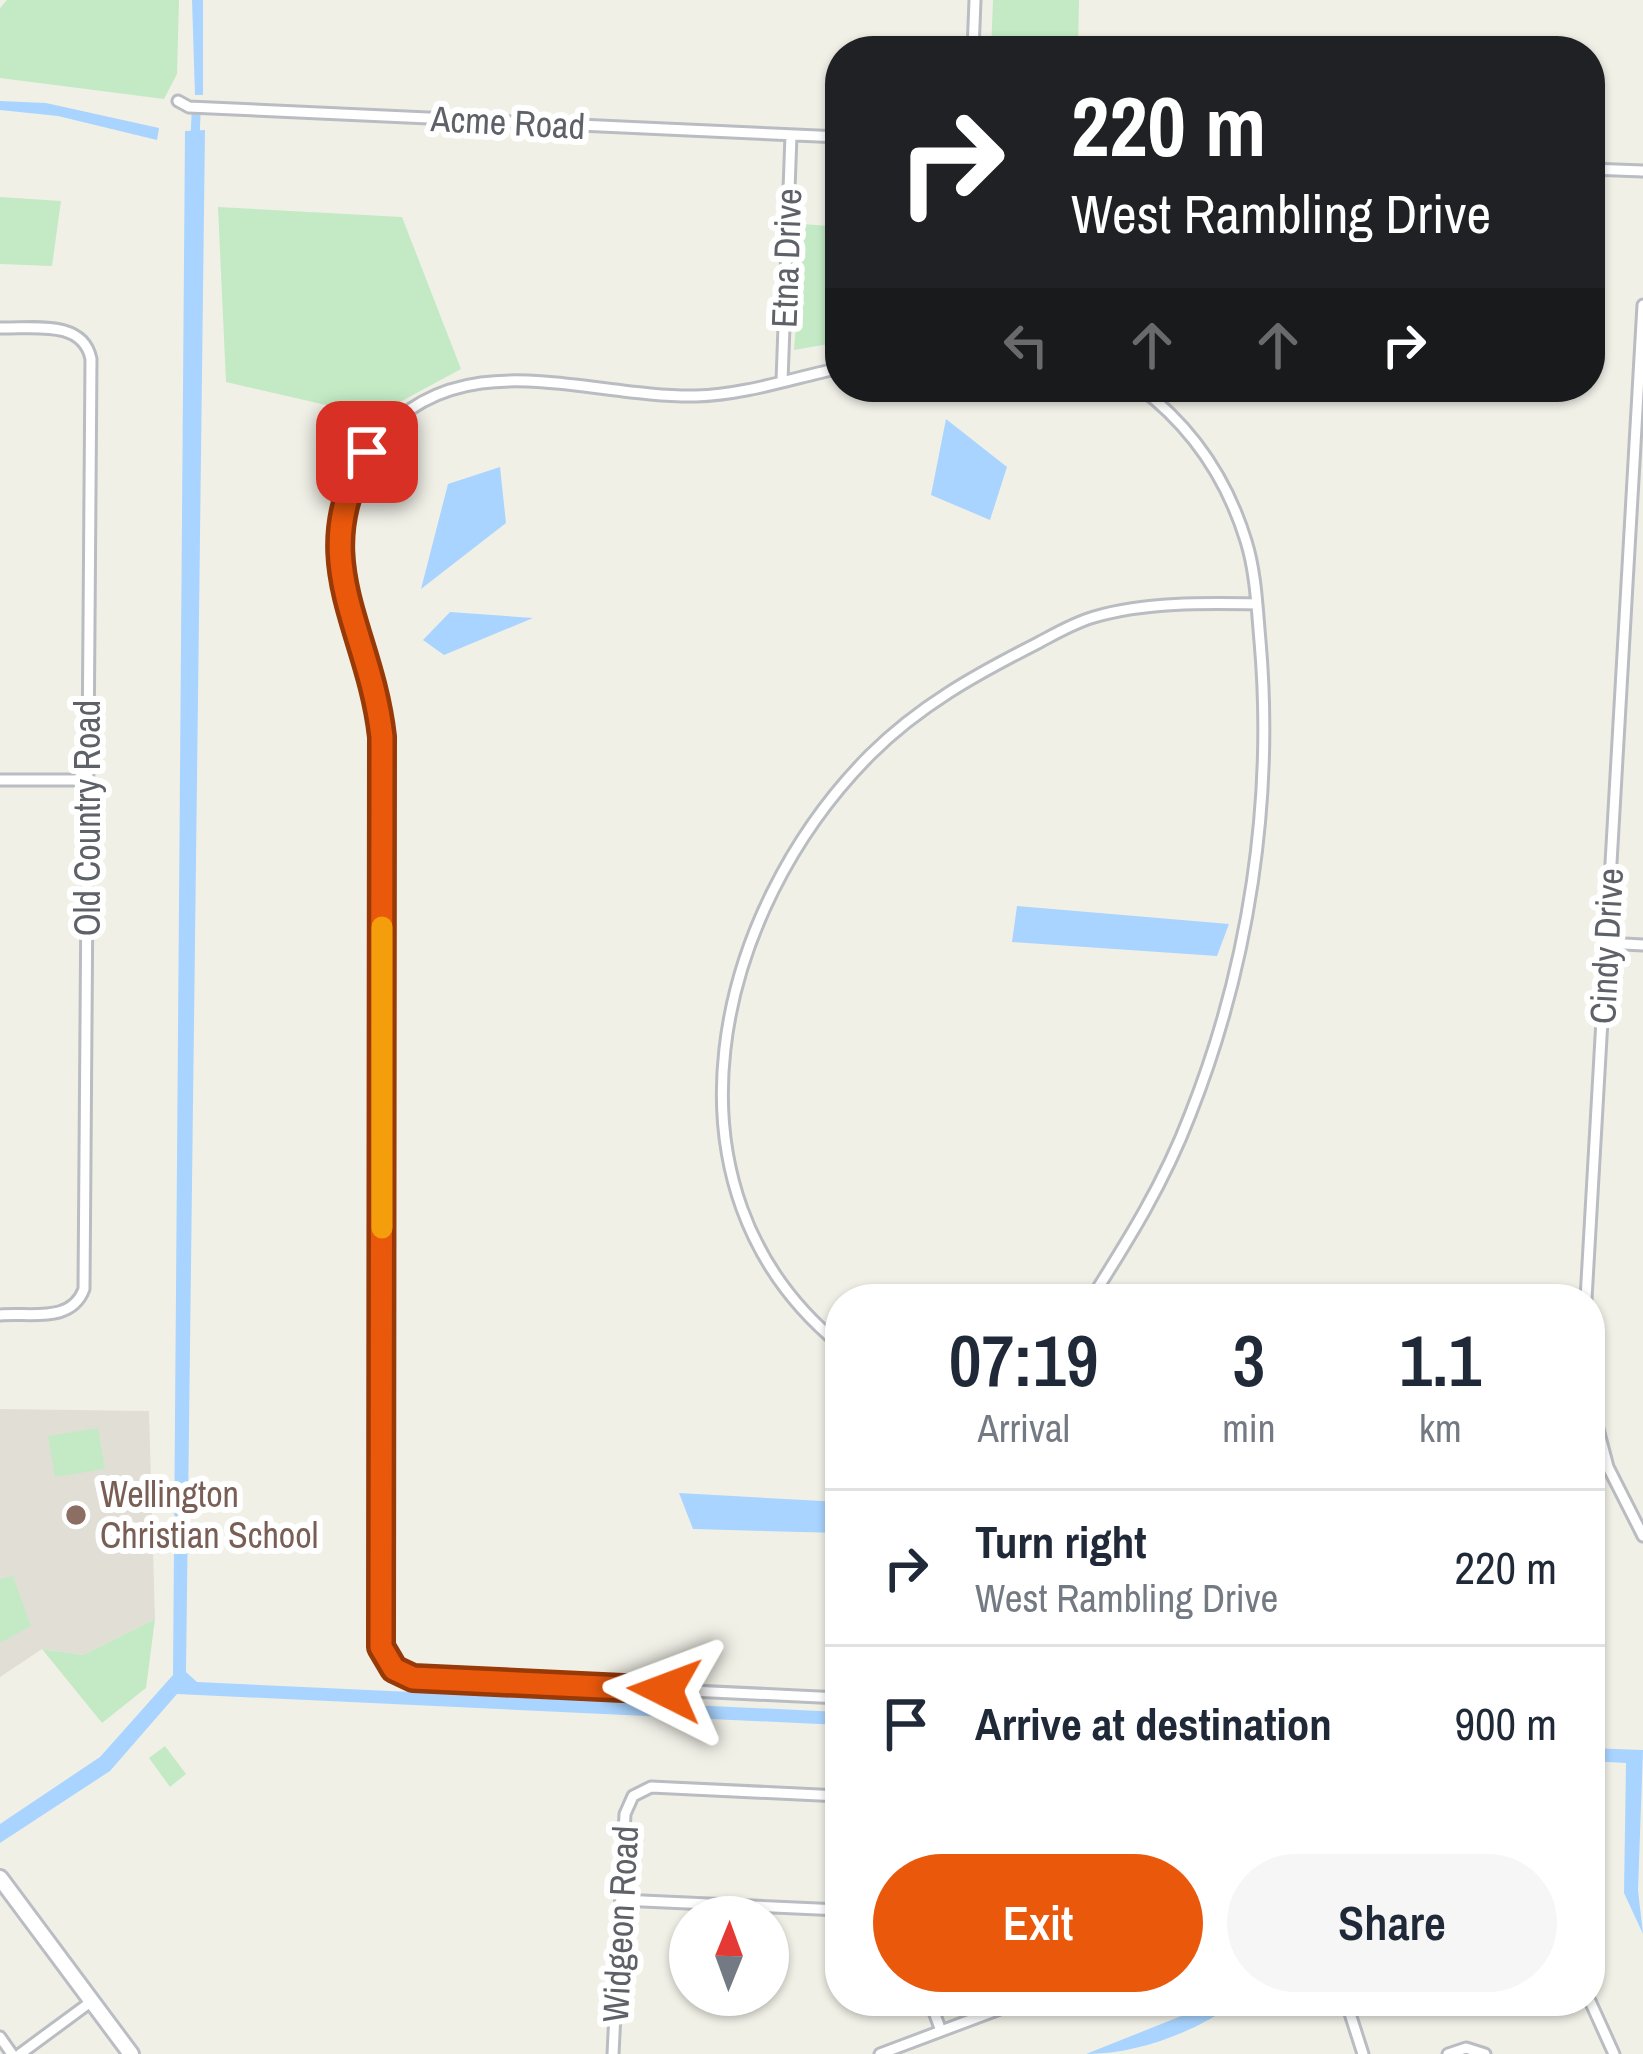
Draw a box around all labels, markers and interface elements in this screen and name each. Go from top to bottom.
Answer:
text: 220 m [1071,69,1266,182]
icon: right [873,84,1029,240]
street label: Acme Road [429,94,586,150]
text: West Rambling Drive [1071,177,1491,250]
street label: Etna Drive [760,187,812,329]
icon: left [993,312,1059,378]
icon: ahead [1119,312,1185,378]
icon: ahead [1245,312,1311,378]
icon: right [1371,312,1437,378]
pin [316,401,418,503]
icon: arrive [334,419,400,485]
street label: Old Country Road [63,700,111,936]
street label: Cindy Drive [1578,867,1634,1025]
text: 07:19 [949,1311,1099,1408]
text: 3 [1232,1311,1265,1408]
text: 1.1 [1399,1311,1481,1408]
text: Arrival [977,1402,1070,1454]
text: min [1222,1402,1276,1454]
text: km [1419,1402,1462,1454]
place label: Wellington Christian School [100,1470,318,1559]
marker: Wellington Christian School [63,1502,89,1528]
text: Turn right [975,1511,1147,1572]
icon: right [873,1535,939,1601]
text: 220 m [1454,1537,1557,1598]
text: West Rambling Drive [975,1572,1278,1624]
position arrow [602,1627,728,1753]
icon: arrive [873,1691,939,1757]
text: Arrive at destination [975,1693,1332,1754]
text: 900 m [1454,1693,1557,1754]
street label: Widgeon Road [591,1824,649,2024]
button: Exit [873,1854,1203,1992]
button: Share [1227,1854,1557,1992]
north arrow [669,1896,789,2016]
map controls [669,1896,789,2016]

